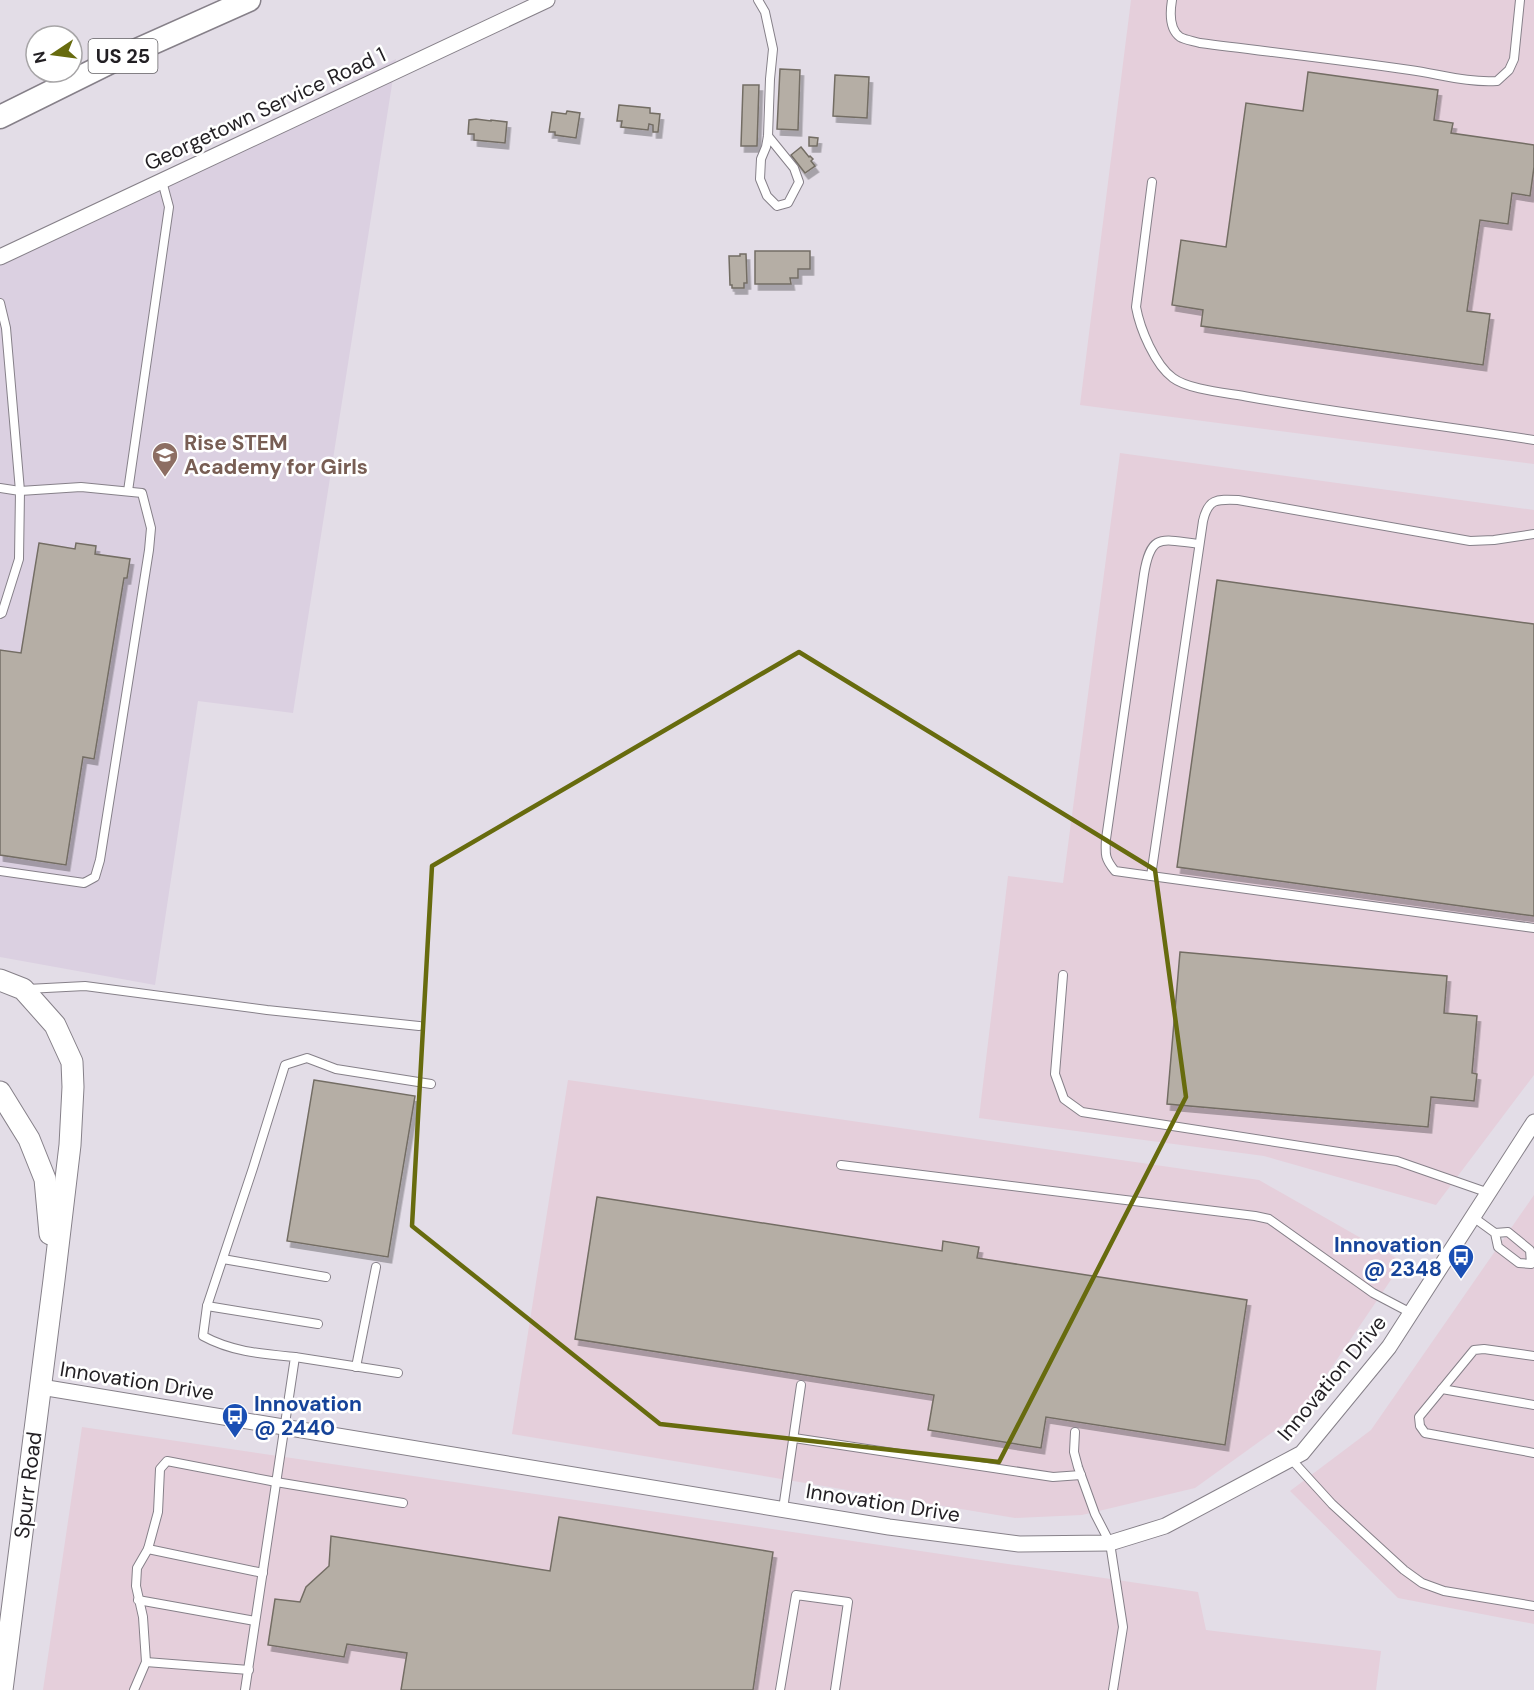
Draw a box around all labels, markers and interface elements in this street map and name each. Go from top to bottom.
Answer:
north arrow [24,24,84,84]
road number: US 25 [88,39,158,73]
street label: Georgetown Service Road 1 [140,41,390,177]
text: N [28,49,51,65]
place label: Rise STEM Academy for Girls [184,429,368,481]
school or university icon: Rise STEM Academy for Girls [150,440,180,478]
place label: Innovation @ 2348 [1334,1231,1442,1283]
bus stop icon: Innovation @ 2348 [1446,1242,1476,1280]
street label: Innovation Drive [1271,1309,1393,1447]
street label: Innovation Drive [58,1355,216,1407]
place label: Innovation @ 2440 [254,1390,362,1442]
bus stop icon: Innovation @ 2440 [220,1401,250,1439]
street label: Spurr Road [8,1430,48,1540]
street label: Innovation Drive [804,1477,962,1529]

